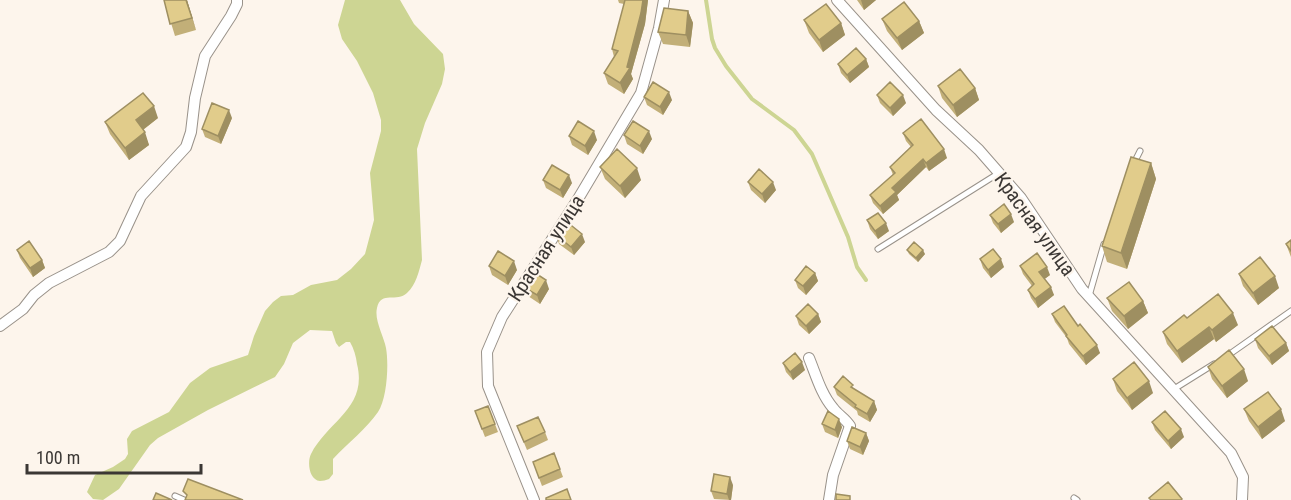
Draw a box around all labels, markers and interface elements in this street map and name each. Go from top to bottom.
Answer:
street label: Красная улица [989,168,1081,280]
street label: Красная улица [503,190,589,306]
scale bar [27,437,201,475]
text: 100 m [36,447,80,468]

